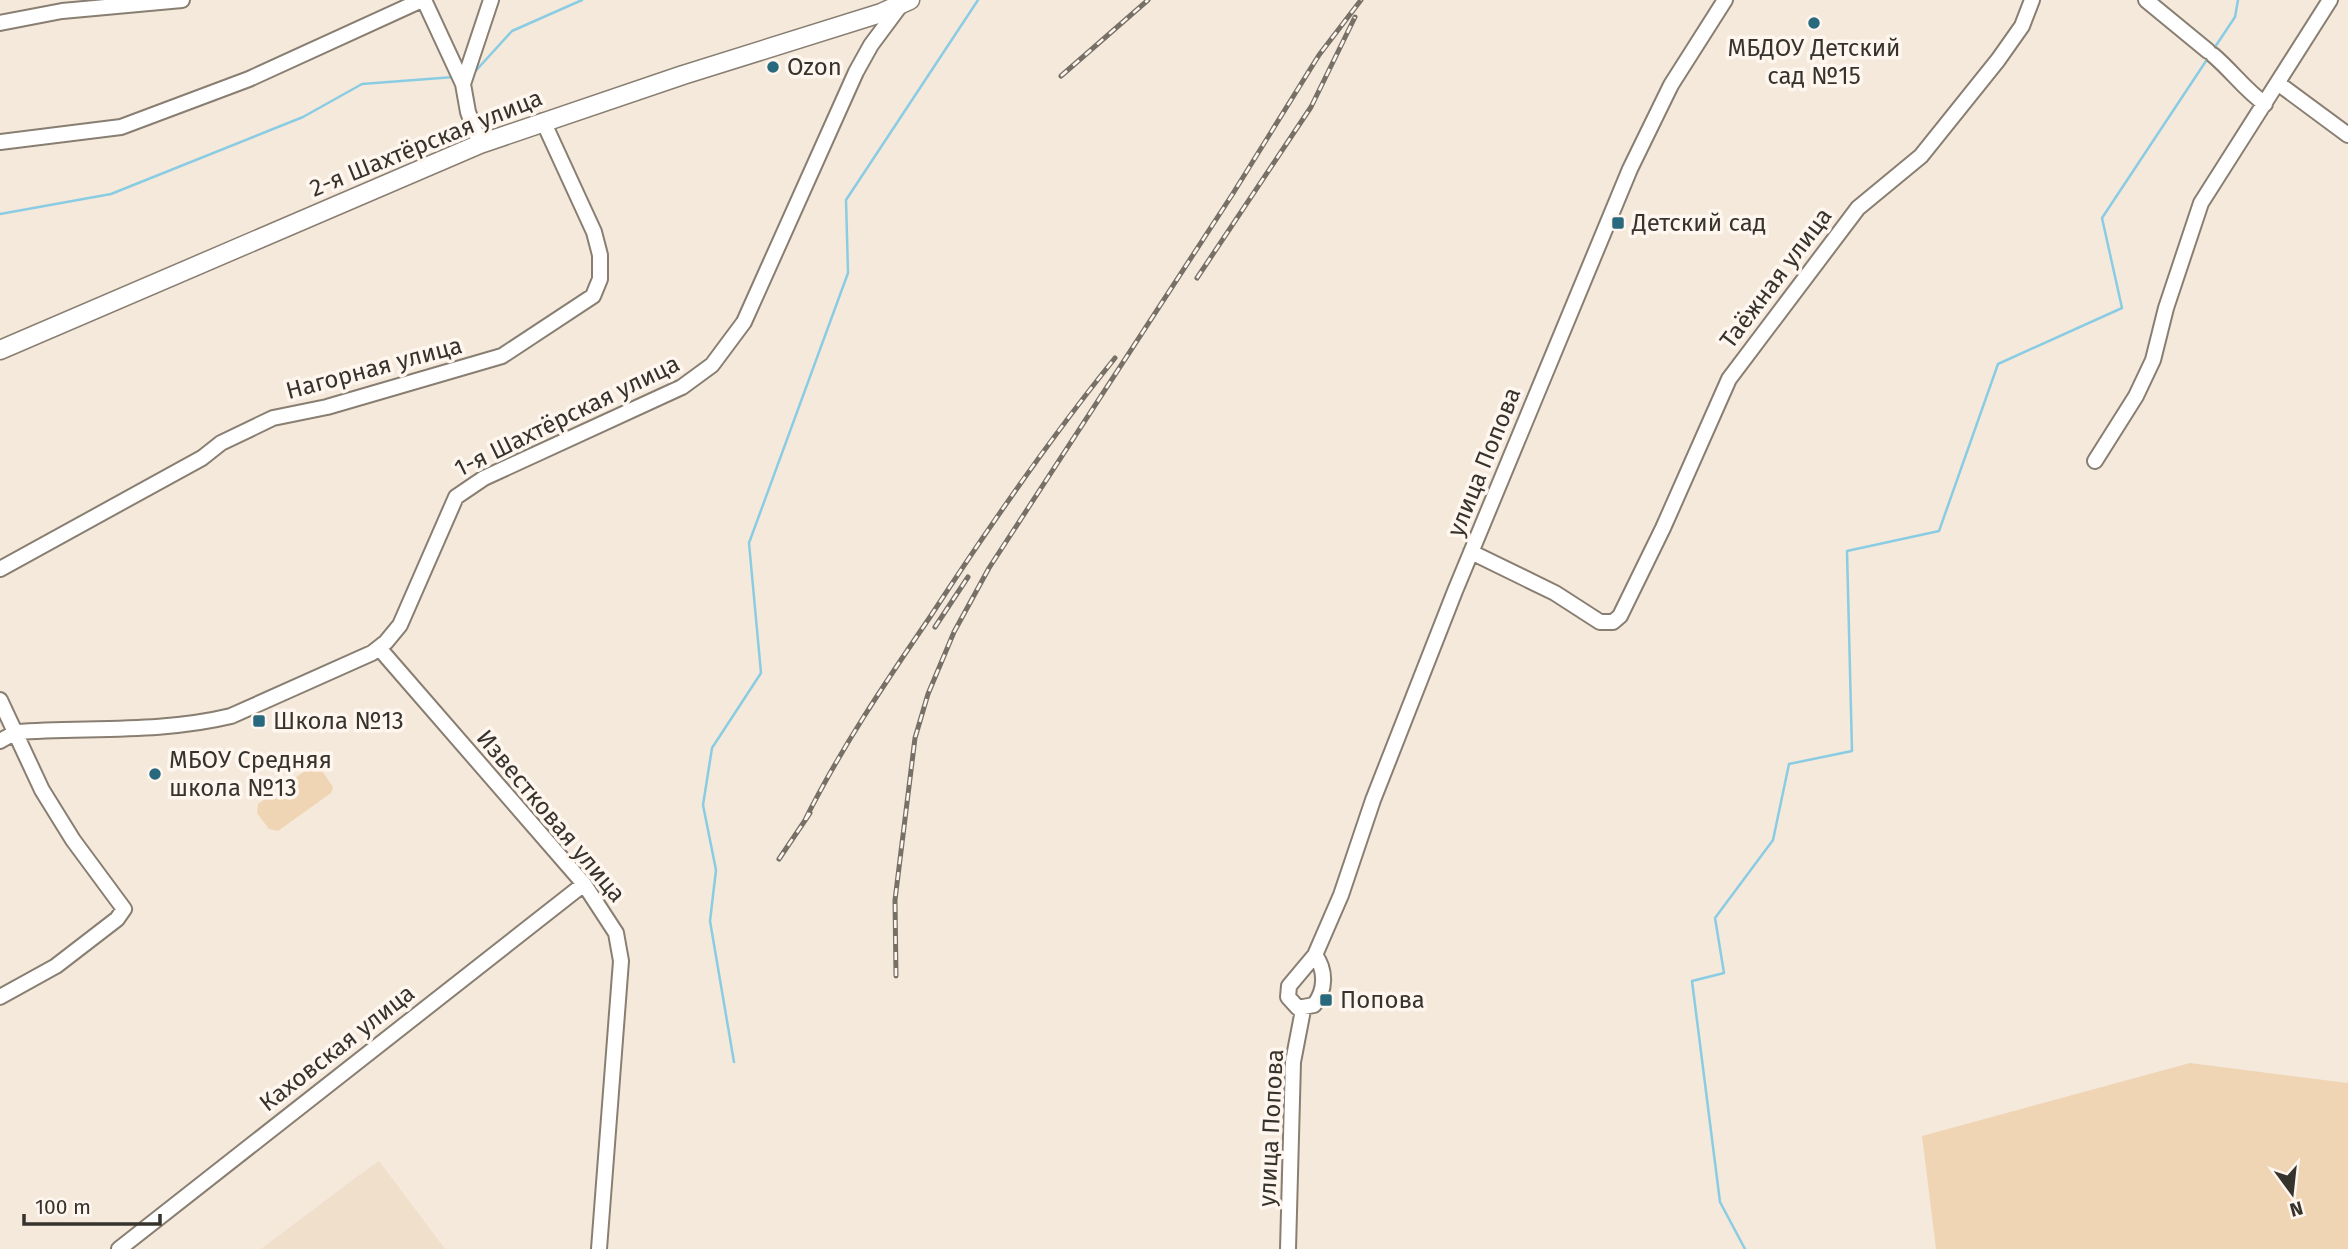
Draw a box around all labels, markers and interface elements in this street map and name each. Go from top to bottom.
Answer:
marker: МБДОУ Детский сад №15 [1806,15,1822,31]
place label: МБДОУ Детский сад №15 [1727,34,1901,90]
place label: Ozon [787,53,842,81]
marker: Ozon [765,59,781,75]
street label: 2-я Шахтёрская улица [306,84,546,202]
street label: Таёжная улица [1714,202,1838,354]
place label: Детский сад [1631,209,1766,237]
marker: Детский сад [1610,215,1626,231]
street label: Нагорная улица [283,331,465,405]
street label: 1-я Шахтёрская улица [450,349,684,483]
street label: улица Попова [1441,384,1527,540]
place label: Школа №13 [273,707,404,735]
marker: Школа №13 [251,713,267,729]
street label: Известковая улица [471,724,631,908]
place label: МБОУ Средняя школа №13 [169,746,332,802]
marker: МБОУ Средняя школа №13 [147,766,163,782]
street label: Каховская улица [254,979,420,1117]
place label: Попова [1340,986,1425,1014]
marker: Попова [1318,992,1334,1008]
street label: улица Попова [1253,1048,1289,1208]
north arrow [2257,1158,2327,1228]
scale bar [24,1182,161,1226]
text: 100 m [35,1194,91,1220]
text: N [2287,1196,2305,1222]

